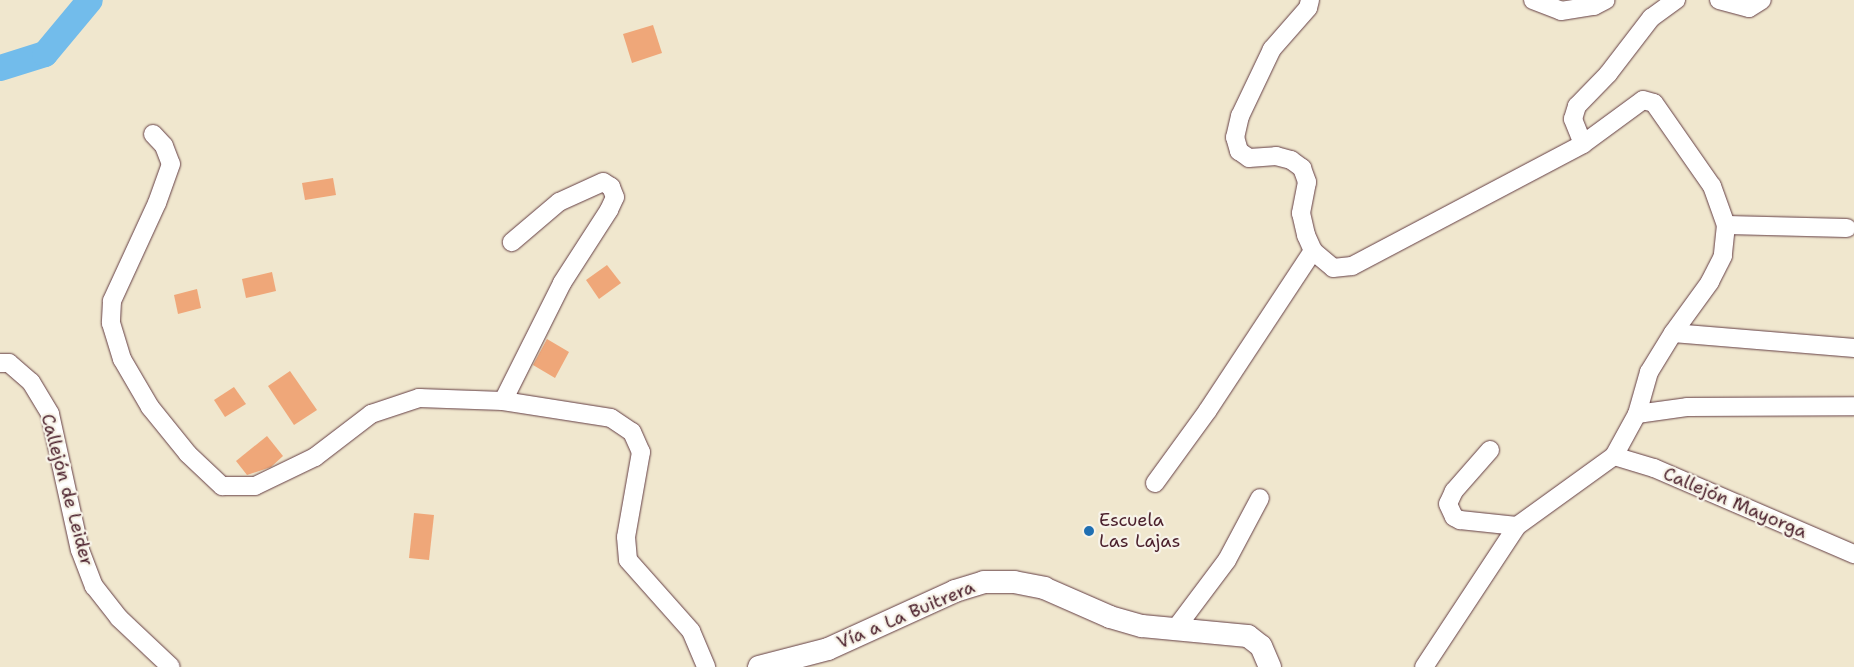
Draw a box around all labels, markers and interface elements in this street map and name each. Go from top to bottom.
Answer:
street label: Callejón de Leider [36,412,98,568]
street label: Callejón Mayorga [1660,463,1810,543]
place label: Escuela Las Lajas [1099,510,1180,552]
marker: Escuela Las Lajas [1083,525,1095,537]
street label: Vía a La Buitrera [834,576,978,654]

